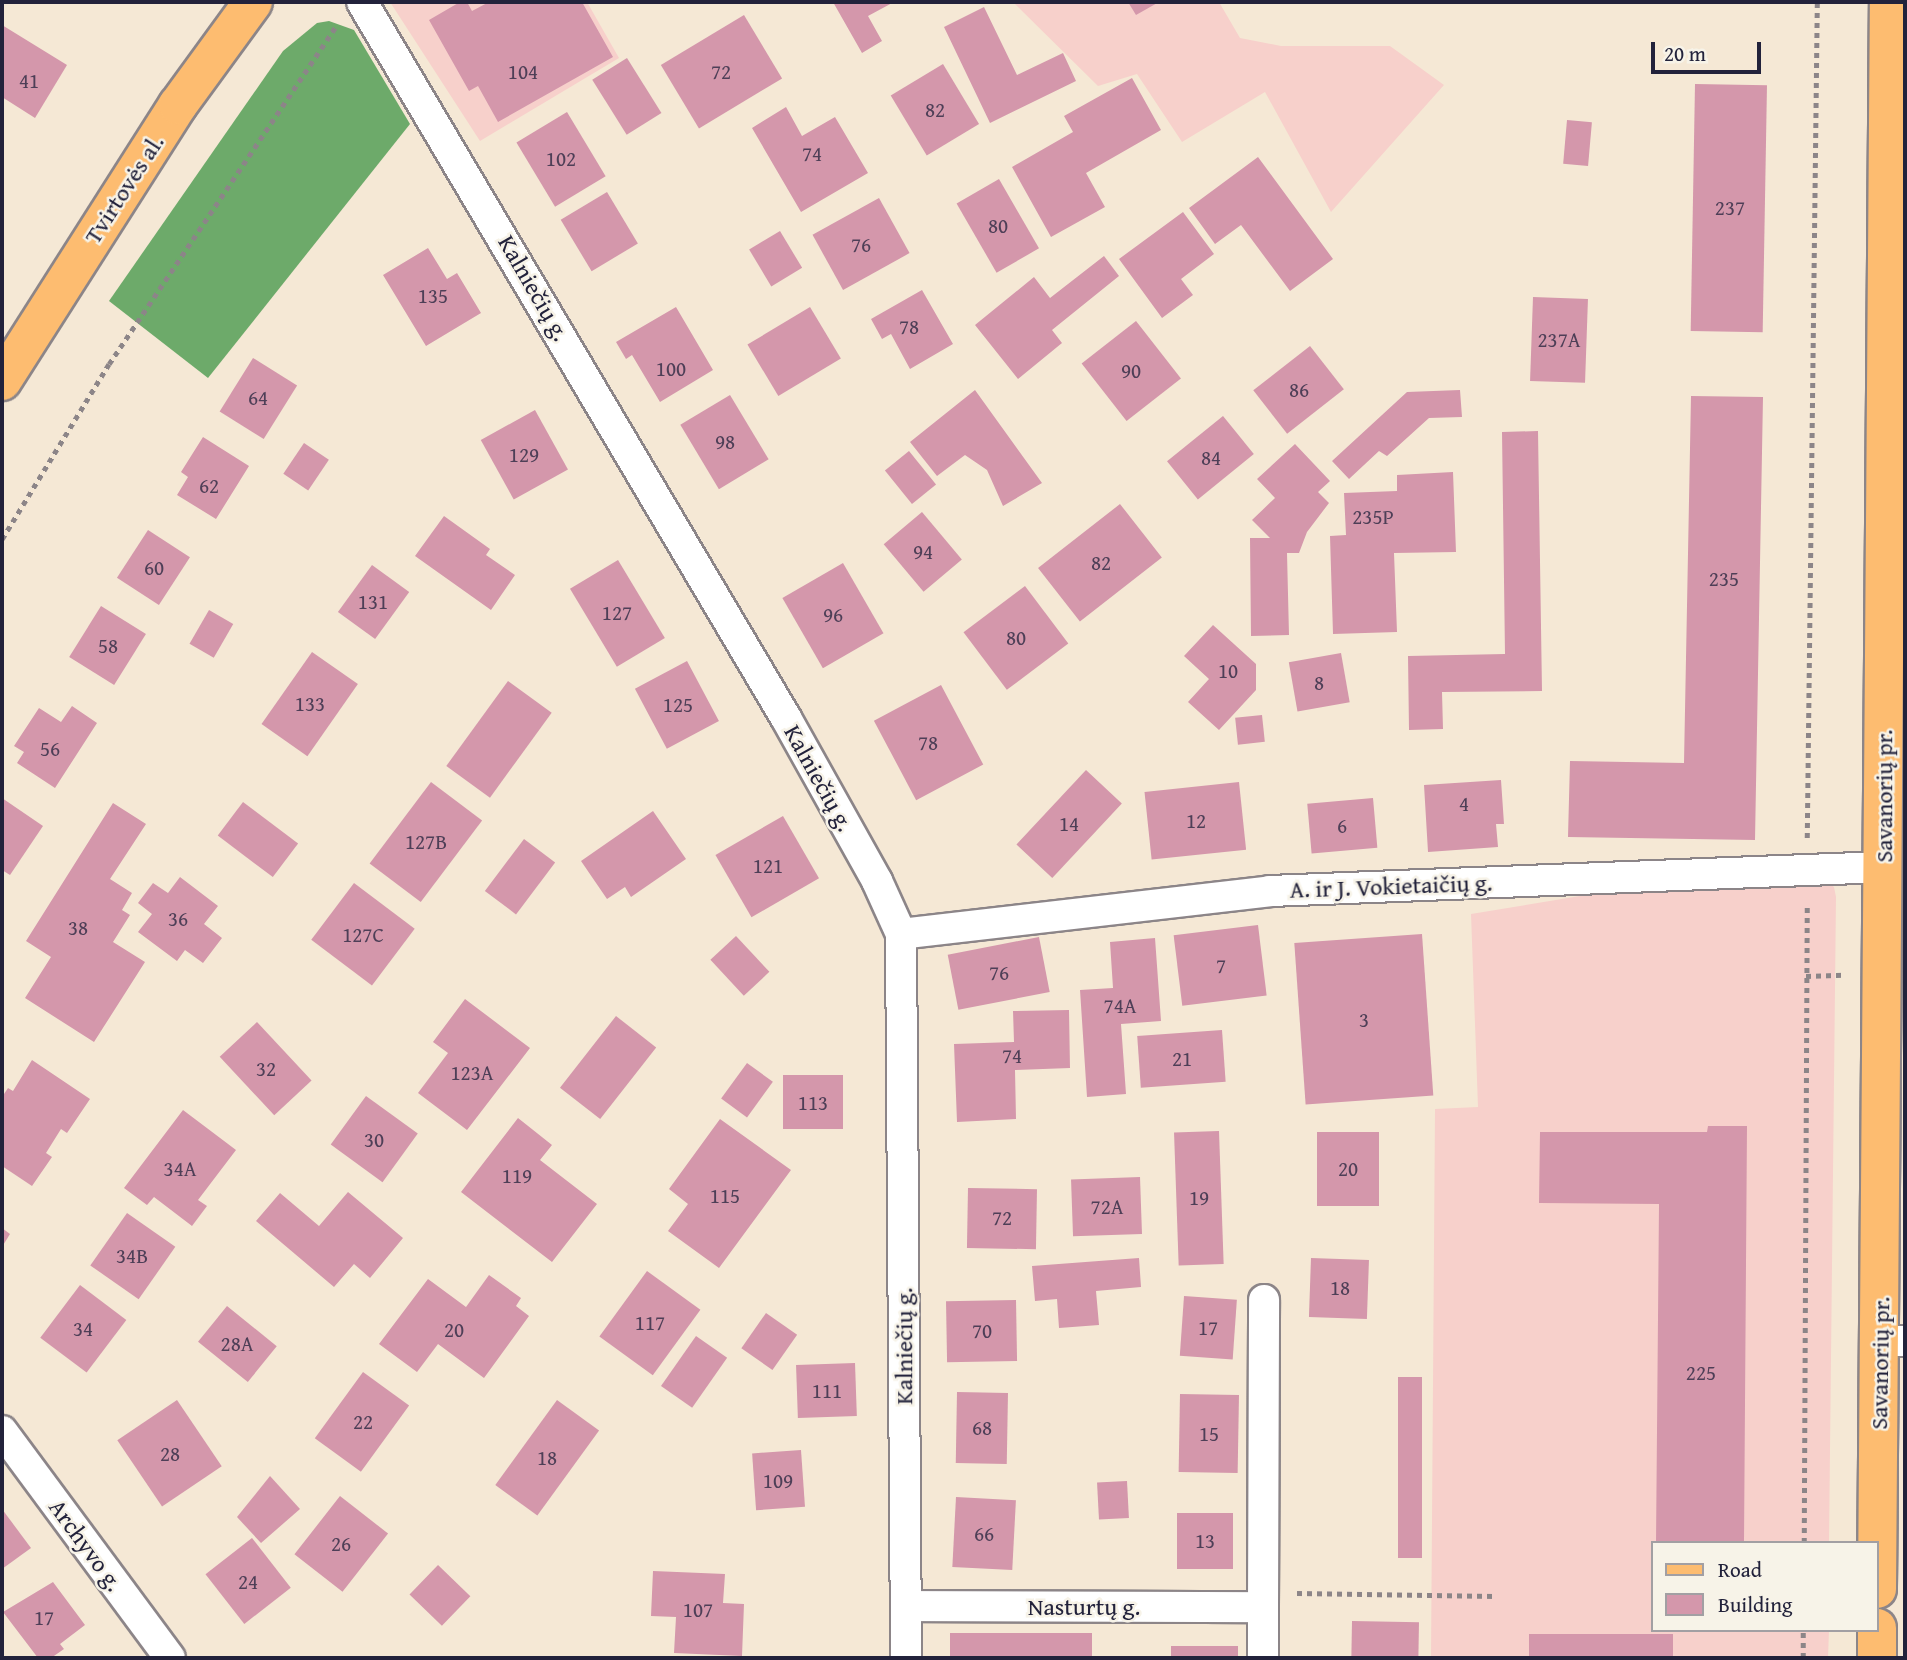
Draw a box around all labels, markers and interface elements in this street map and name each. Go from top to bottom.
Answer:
scale bar [1655,28,1765,72]
text: 20 m [1664,38,1706,69]
house number: 104 [508,59,538,85]
house number: 72 [711,59,731,85]
house number: 41 [19,68,39,94]
house number: 82 [925,97,945,123]
street label: Tvirtovės al. [78,129,170,249]
house number: 74 [802,141,822,167]
house number: 102 [546,146,576,172]
house number: 237 [1715,195,1745,221]
house number: 80 [988,213,1008,239]
street label: Kalniečių g. [492,230,576,346]
house number: 76 [851,232,871,258]
house number: 135 [418,283,448,309]
house number: 78 [899,314,919,340]
house number: 237A [1537,327,1581,353]
house number: 100 [656,356,686,382]
house number: 90 [1121,358,1141,384]
house number: 86 [1289,377,1309,403]
house number: 64 [248,385,268,411]
house number: 98 [715,429,735,455]
house number: 129 [509,442,539,468]
house number: 84 [1201,445,1221,471]
house number: 62 [199,473,219,499]
house number: 235P [1352,504,1394,530]
house number: 94 [913,539,933,565]
house number: 82 [1091,550,1111,576]
house number: 60 [144,555,164,581]
house number: 235 [1709,566,1739,592]
house number: 131 [358,589,388,615]
house number: 127 [602,600,632,626]
house number: 96 [823,602,843,628]
house number: 80 [1006,625,1026,651]
house number: 58 [98,633,118,659]
house number: 10 [1218,658,1238,684]
house number: 8 [1314,670,1324,696]
house number: 133 [295,691,325,717]
house number: 125 [663,692,693,718]
street label: Kalniečių g. [778,720,860,836]
street label: Savanorių pr. [1870,729,1898,863]
house number: 78 [918,730,938,756]
house number: 56 [40,736,60,762]
house number: 4 [1459,791,1469,817]
house number: 12 [1186,808,1206,834]
house number: 14 [1059,811,1079,837]
house number: 6 [1337,813,1347,839]
house number: 127B [405,829,447,855]
house number: 121 [753,853,783,879]
street label: A. ir J. Vokietaičių g. [1289,868,1493,904]
house number: 36 [168,906,188,932]
house number: 38 [68,915,88,941]
house number: 127C [342,922,384,948]
house number: 7 [1216,953,1226,979]
house number: 76 [989,960,1009,986]
house number: 74A [1104,993,1136,1019]
house number: 3 [1359,1007,1369,1033]
house number: 74 [1002,1043,1022,1069]
house number: 21 [1172,1046,1192,1072]
house number: 32 [256,1056,276,1082]
house number: 123A [450,1060,494,1086]
house number: 113 [798,1090,828,1116]
house number: 30 [364,1127,384,1153]
house number: 34A [164,1156,196,1182]
house number: 20 [1338,1156,1358,1182]
house number: 119 [502,1163,532,1189]
house number: 115 [710,1183,740,1209]
house number: 19 [1189,1185,1209,1211]
house number: 72A [1091,1194,1123,1220]
house number: 72 [992,1205,1012,1231]
house number: 34B [116,1243,148,1269]
house number: 18 [1330,1275,1350,1301]
street label: Kalniečių g. [890,1287,918,1405]
street label: Savanorių pr. [1864,1296,1896,1430]
house number: 117 [635,1310,665,1336]
house number: 17 [1198,1315,1218,1341]
house number: 34 [73,1316,93,1342]
house number: 20 [444,1317,464,1343]
house number: 70 [972,1318,992,1344]
house number: 28A [221,1331,253,1357]
house number: 225 [1686,1360,1716,1386]
house number: 111 [812,1378,842,1404]
house number: 22 [353,1409,373,1435]
house number: 68 [972,1415,992,1441]
house number: 15 [1199,1421,1219,1447]
house number: 28 [160,1441,180,1467]
house number: 18 [537,1445,557,1471]
house number: 109 [763,1468,793,1494]
street label: Archyvo g. [43,1493,129,1597]
house number: 66 [974,1521,994,1547]
house number: 13 [1195,1528,1215,1554]
house number: 26 [331,1531,351,1557]
legend [1652,1541,1879,1632]
text: Road [1718,1554,1762,1585]
house number: 24 [238,1569,258,1595]
text: Building [1718,1589,1792,1620]
street label: Nasturtų g. [1028,1593,1140,1621]
house number: 107 [683,1597,713,1623]
house number: 17 [34,1605,54,1631]

